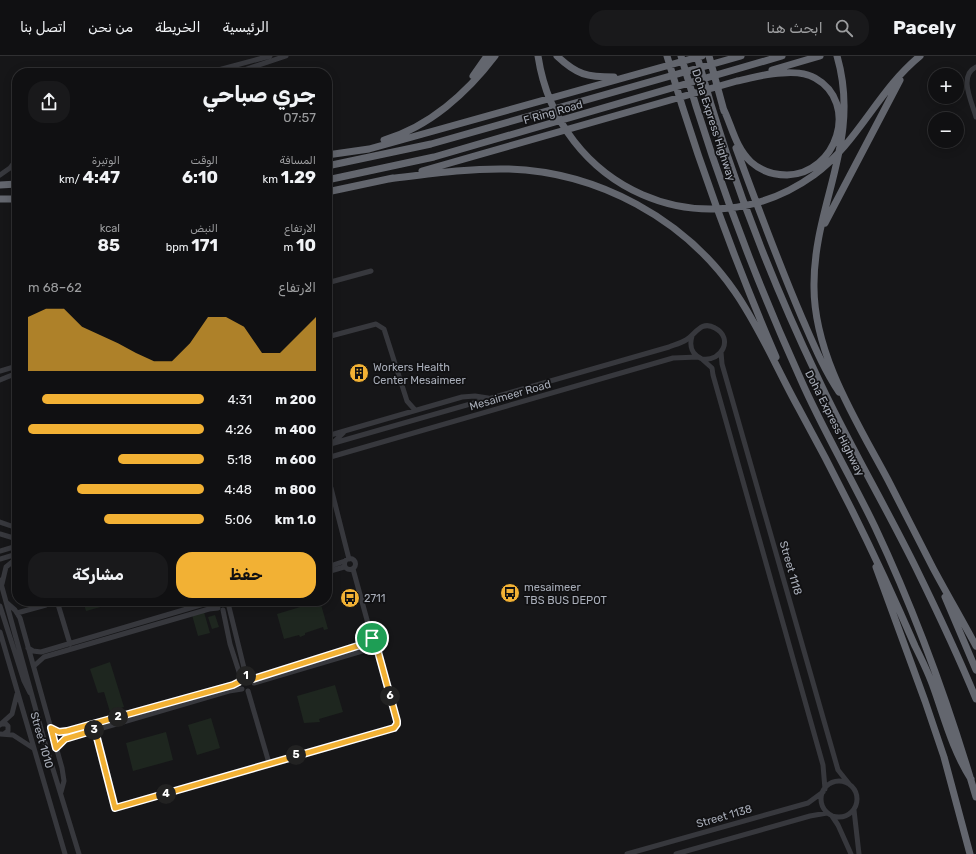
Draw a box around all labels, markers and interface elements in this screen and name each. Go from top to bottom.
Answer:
search box [589,10,869,46]
text: Pacely [893,16,956,39]
icon: search [833,17,855,39]
text: اتصل بنا [20,19,66,36]
text: من نحن [88,19,133,36]
text: الخريطة [155,19,200,36]
text: الرئيسية [222,19,269,36]
text: ابحث هنا [766,19,823,37]
street label: Doha Express Highway [689,67,738,183]
map controls [928,68,964,148]
button: + [928,68,964,104]
button: share [28,81,70,123]
text: جري صباحي [203,81,316,108]
street label: F Ring Road [522,98,584,127]
text: 07:57 [283,110,316,125]
button: − [928,112,964,148]
text: الوتيرة [92,154,120,167]
text: الوقت [190,154,218,167]
text: المسافة [279,154,316,167]
text: 4:47 [82,167,120,187]
text: 6:10 [182,167,218,187]
text: 1.29 [281,167,316,187]
text: /km [59,173,82,186]
text: km [263,173,281,186]
text: kcal [100,222,120,235]
text: النبض [190,222,218,235]
text: الارتفاع [284,222,316,235]
text: 85 [98,235,120,255]
text: 171 [191,235,218,255]
text: 10 [296,235,316,255]
text: bpm [166,241,191,254]
text: m [284,241,296,254]
text: 62–68 m [28,280,82,295]
text: الارتفاع [279,280,316,295]
place label: Workers Health Center Mesaimeer [373,361,466,387]
building icon: Workers Health Center Mesaimeer [348,362,370,384]
street label: Doha Express Highway [802,368,867,478]
street label: Mesaimeer Road [468,378,552,413]
text: 4:31 [227,392,252,407]
text: 200 m [275,392,316,407]
text: 4:26 [225,422,252,437]
text: 400 m [275,422,316,437]
text: 5:18 [227,452,252,467]
text: 600 m [275,452,316,467]
text: 4:48 [224,482,252,497]
text: 800 m [275,482,316,497]
text: 5:06 [225,512,252,527]
text: 1.0 km [275,512,316,527]
street label: Street 1118 [777,540,804,597]
button: مشاركة [28,552,168,598]
button: حفظ [176,552,316,598]
place label: mesaimeer TBS BUS DEPOT [524,581,607,607]
bus stop icon: mesaimeer TBS BUS DEPOT [499,582,521,604]
bus stop icon: 2711 [339,587,361,609]
place label: 2711 [364,592,386,605]
pin [355,621,389,655]
icon: arrive [361,627,383,649]
pin: 1 [236,666,256,686]
text: 1 [243,669,249,682]
pin: 6 [380,686,400,706]
text: 6 [386,689,394,702]
pin: 2 [108,707,128,727]
text: 2 [114,710,122,723]
street label: Street 1010 [27,711,56,770]
pin: 3 [84,720,104,740]
text: 3 [90,723,98,736]
pin: 5 [286,745,306,765]
text: 5 [292,748,300,761]
pin: 4 [156,784,176,804]
text: 4 [162,787,170,800]
street label: Street 1138 [695,802,754,831]

